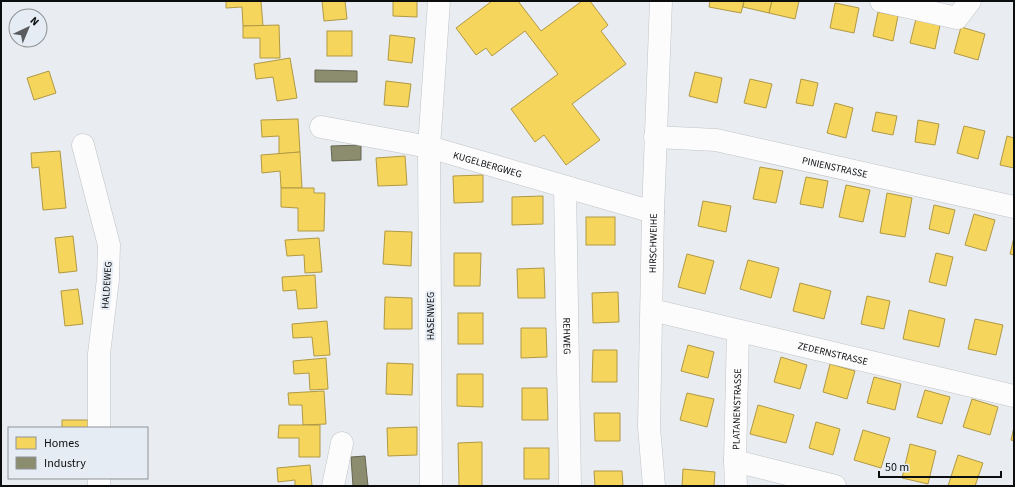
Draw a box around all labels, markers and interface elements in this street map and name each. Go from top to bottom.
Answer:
north arrow [8,8,48,48]
text: N [27,13,42,29]
street label: KUGELBERGWEG [452,148,523,182]
street label: PINIENSTRASSE [801,154,869,182]
street label: HIRSCHWEIHE [646,213,661,273]
street label: HALDEWEG [98,261,116,309]
street label: HASENWEG [424,292,438,340]
street label: REHWEG [559,317,574,355]
street label: ZEDERNSTRASSE [796,339,869,369]
street label: PLATANENSTRASSE [729,368,745,450]
legend [8,427,148,479]
text: Homes [44,435,79,452]
scale bar [879,453,1001,479]
text: Industry [44,455,86,472]
text: 50 m [885,459,909,476]

